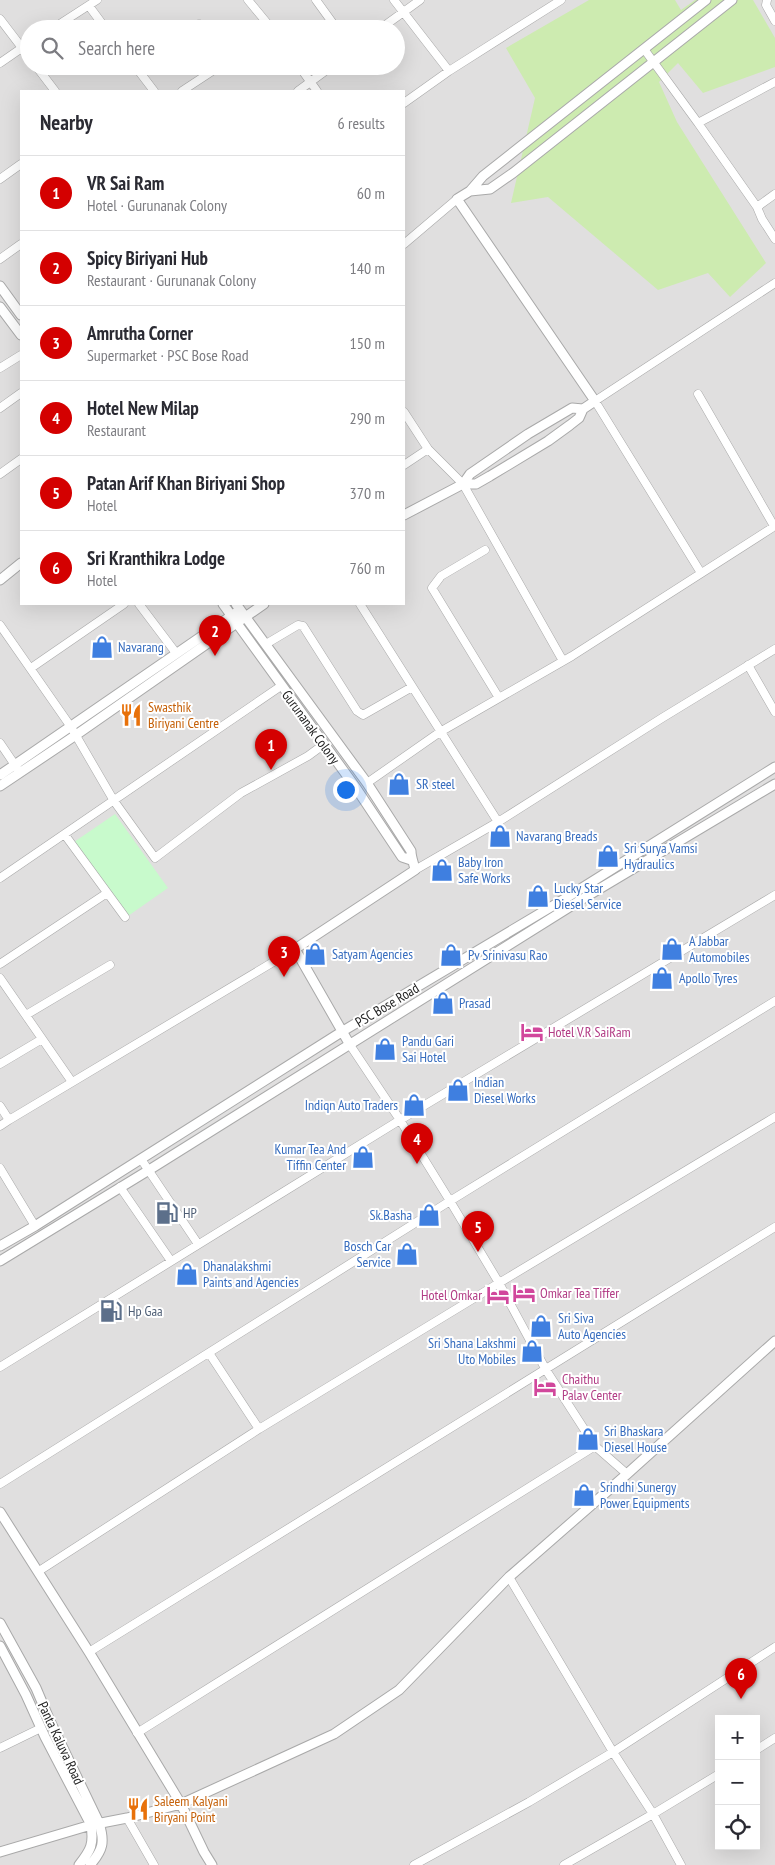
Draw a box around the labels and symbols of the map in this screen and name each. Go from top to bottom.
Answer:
pin: 2 [199,615,231,656]
shop icon: Navarang [89,634,115,660]
place label: Navarang [118,638,164,656]
street label: Gurunanak Colony [278,686,344,768]
place label: Swasthik Biriyani Centre [148,698,219,732]
restaurant icon: Swasthik Biriyani Centre [118,702,144,728]
pin: 1 [255,729,287,770]
shop icon: SR steel [386,771,412,797]
place label: SR steel [416,775,456,793]
your location [333,777,359,803]
shop icon: Navarang Breads [487,823,513,849]
place label: Navarang Breads [516,827,598,845]
place label: Sri Surya Vamsi Hydraulics [624,839,698,873]
shop icon: Sri Surya Vamsi Hydraulics [595,843,621,869]
place label: Baby Iron Safe Works [458,853,511,887]
shop icon: Baby Iron Safe Works [429,857,455,883]
place label: Lucky Star Diesel Service [554,879,622,913]
shop icon: Lucky Star Diesel Service [525,883,551,909]
place label: A Jabbar Automobiles [689,932,750,966]
pin: 3 [268,936,300,977]
shop icon: A Jabbar Automobiles [659,936,685,962]
shop icon: Satyam Agencies [302,941,328,967]
shop icon: Pv Srinivasu Rao [438,942,464,968]
place label: Satyam Agencies [332,945,413,963]
place label: Pv Srinivasu Rao [468,946,548,964]
shop icon: Apollo Tyres [649,965,675,991]
place label: Apollo Tyres [679,969,738,987]
street label: PSC Bose Road [352,979,422,1031]
shop icon: Prasad [430,990,456,1016]
place label: Prasad [459,994,491,1012]
hotel icon: Hotel V.R SaiRam [519,1019,545,1045]
place label: Hotel V.R SaiRam [548,1023,631,1041]
place label: Pandu Gari Sai Hotel [402,1032,454,1066]
shop icon: Pandu Gari Sai Hotel [372,1036,398,1062]
place label: Indian Diesel Works [474,1073,536,1107]
shop icon: Indian Diesel Works [445,1077,471,1103]
shop icon: Indiqn Auto Traders [401,1092,427,1118]
place label: Indiqn Auto Traders [305,1096,398,1114]
pin: 4 [401,1123,433,1164]
place label: Kumar Tea And Tiffin Center [275,1140,346,1174]
shop icon: Kumar Tea And Tiffin Center [350,1144,376,1170]
fuel station icon: HP [154,1200,180,1226]
shop icon: Sk.Basha [416,1202,442,1228]
place label: HP [183,1204,197,1222]
place label: Sk.Basha [369,1206,412,1224]
pin: 5 [462,1211,494,1252]
place label: Bosch Car Service [344,1237,391,1271]
shop icon: Bosch Car Service [394,1241,420,1267]
place label: Dhanalakshmi Paints and Agencies [203,1257,299,1291]
shop icon: Dhanalakshmi Paints and Agencies [174,1261,200,1287]
hotel icon: Omkar Tea Tiffer [511,1280,537,1306]
hotel icon: Hotel Omkar [485,1282,511,1308]
place label: Omkar Tea Tiffer [540,1284,619,1302]
place label: Hotel Omkar [421,1286,482,1304]
fuel station icon: Hp Gaa [98,1298,124,1324]
place label: Hp Gaa [128,1302,163,1320]
place label: Sri Siva Auto Agencies [558,1309,626,1343]
shop icon: Sri Siva Auto Agencies [528,1313,554,1339]
place label: Sri Shana Lakshmi Uto Mobiles [428,1334,516,1368]
shop icon: Sri Shana Lakshmi Uto Mobiles [519,1338,545,1364]
place label: Chaithu Palav Center [562,1370,622,1404]
hotel icon: Chaithu Palav Center [532,1374,558,1400]
place label: Sri Bhaskara Diesel House [604,1422,667,1456]
shop icon: Sri Bhaskara Diesel House [575,1426,601,1452]
place label: Srindhi Sunergy Power Equipments [600,1478,690,1512]
shop icon: Srindhi Sunergy Power Equipments [571,1482,597,1508]
pin: 6 [725,1658,757,1699]
street label: Panta Kaluva Road [34,1699,88,1787]
place label: Saleem Kalyani Biryani Point [154,1792,228,1826]
restaurant icon: Saleem Kalyani Biryani Point [125,1796,151,1822]

